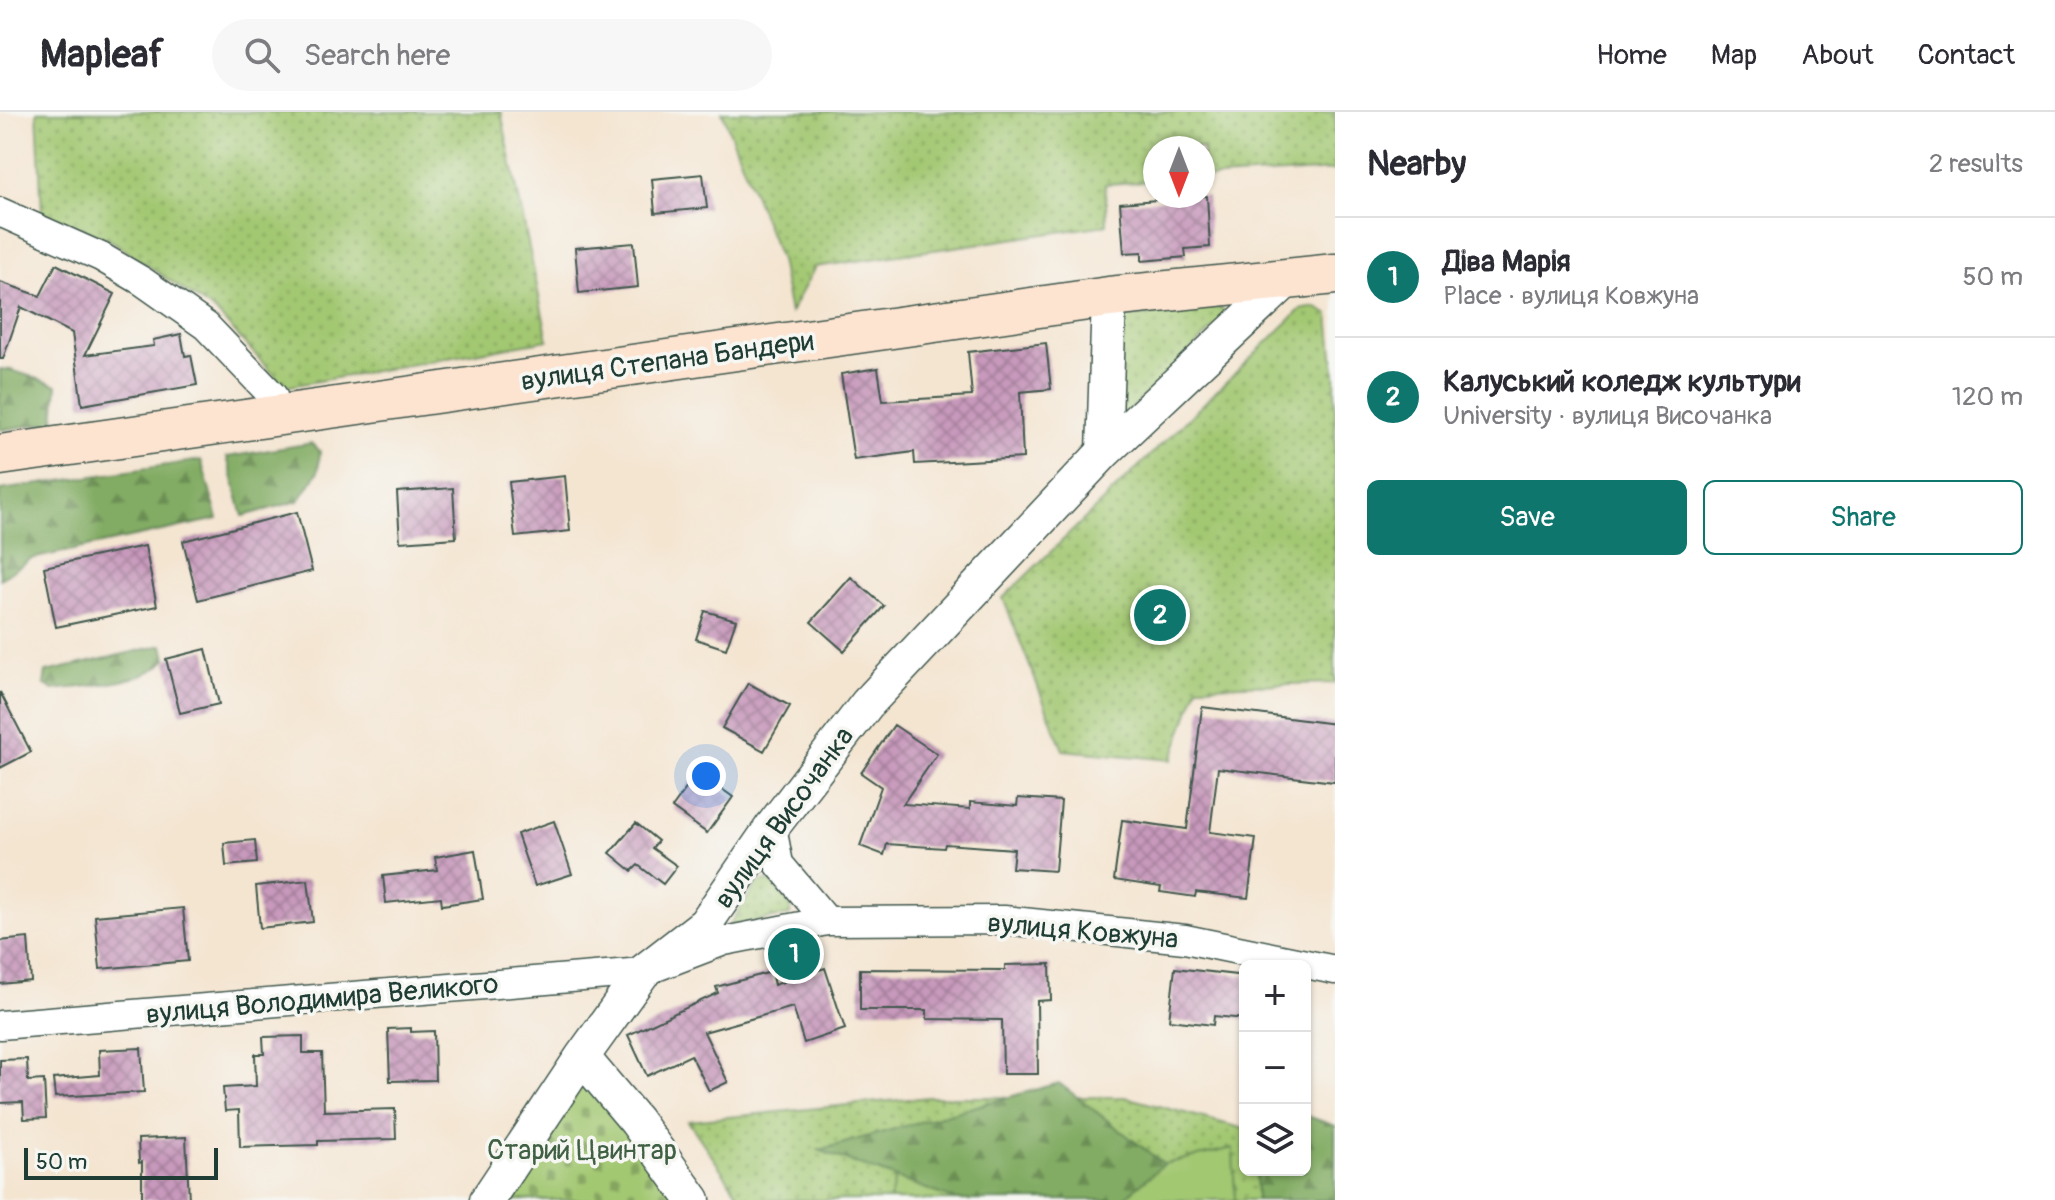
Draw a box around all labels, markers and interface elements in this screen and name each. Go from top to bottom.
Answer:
search box [212,19,772,91]
text: Mapleaf [40,31,164,79]
icon: search [240,33,284,77]
text: Search here [304,37,450,74]
text: Home [1596,38,1667,73]
text: Map [1711,38,1757,73]
text: About [1801,38,1874,73]
text: Contact [1918,38,2015,73]
north arrow [1143,136,1215,208]
text: Nearby [1367,143,1466,186]
text: 2 results [1929,148,2023,180]
text: Діва Марія [1443,243,1571,280]
text: 1 [1388,261,1398,293]
text: 50 m [1962,261,2023,293]
text: Place · вулиця Ковжуна [1443,280,1699,312]
street label: вулиця Степана Бандери [519,324,816,399]
text: Калуський коледж культури [1443,363,1801,400]
text: 2 [1386,381,1400,413]
text: 120 m [1952,381,2023,413]
text: University · вулиця Височанка [1443,400,1772,432]
button: Save [1367,480,1687,555]
button: Share [1703,480,2023,555]
pin: 2 [1134,585,1186,645]
street label: вулиця Височанка [707,720,862,915]
your location [686,756,726,796]
street label: вулиця Ковжуна [986,906,1180,957]
pin: 1 [768,924,820,984]
map controls [1239,960,1311,1176]
button: + [1239,960,1311,1032]
street label: вулиця Володимира Великого [144,967,500,1032]
button: − [1239,1032,1311,1104]
button: layers [1239,1104,1311,1176]
park label: Старий Цвинтар [487,1133,677,1168]
scale bar [24,1144,218,1180]
text: 50 m [36,1148,87,1176]

